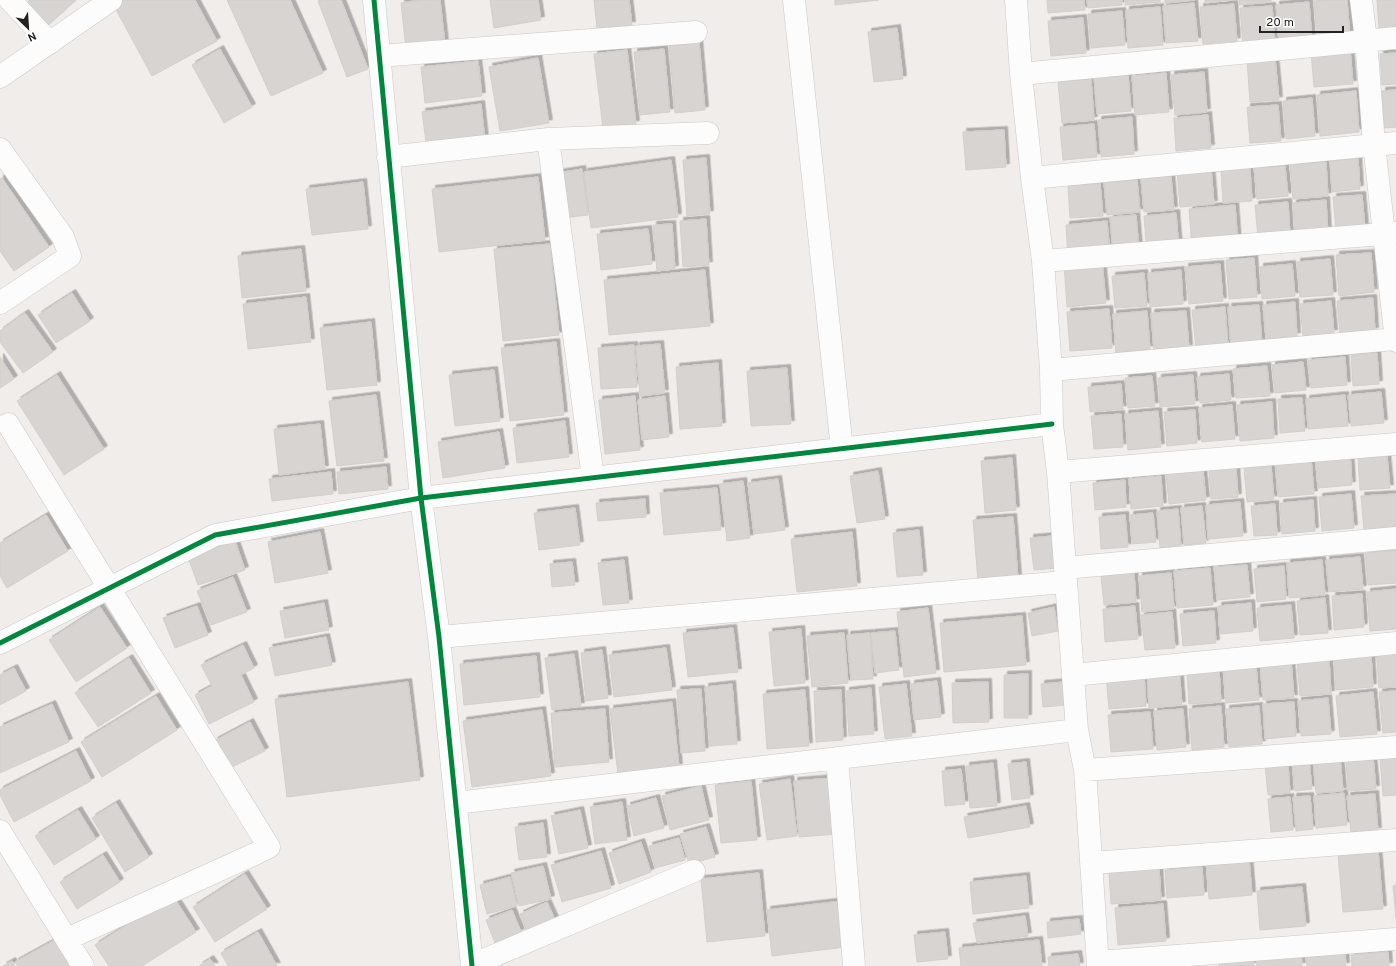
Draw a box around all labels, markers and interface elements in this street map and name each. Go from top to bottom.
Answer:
north arrow [8,8,48,48]
scale bar [1260,8,1343,34]
text: 20 m [1266,15,1294,31]
text: N [25,28,38,44]

